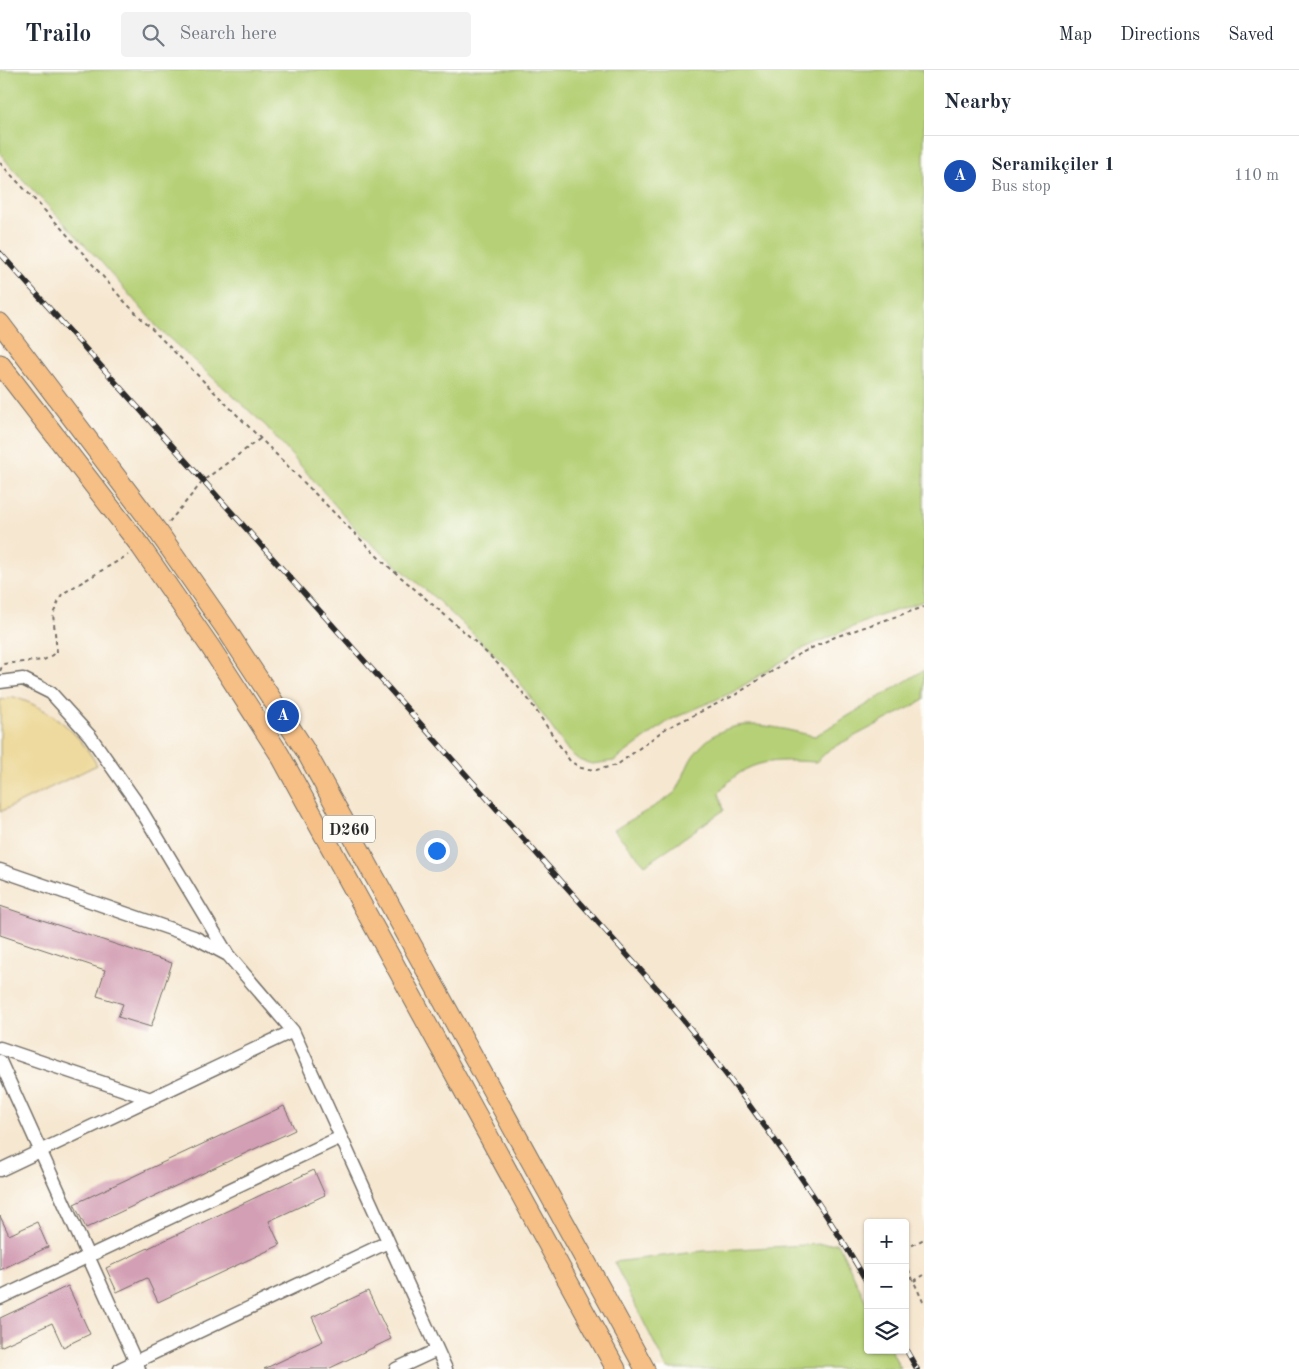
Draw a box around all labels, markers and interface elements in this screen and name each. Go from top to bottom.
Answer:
search box [121,12,471,57]
icon: search [139,21,167,49]
text: Trailo [25,23,91,47]
text: Search here [179,25,277,44]
text: Map [1059,26,1092,44]
text: Directions [1120,26,1200,44]
text: Saved [1228,26,1274,44]
text: Nearby [944,92,1012,113]
text: Seramikçiler 1 [991,156,1115,175]
text: A [954,168,966,184]
text: 110 m [1234,168,1279,184]
text: Bus stop [991,179,1051,195]
pin: A [267,697,299,735]
road number: D260 [323,816,375,842]
your location [424,838,450,864]
map controls [864,1219,909,1354]
button: + [864,1219,909,1264]
button: − [864,1264,909,1309]
button: layers [864,1309,909,1354]

